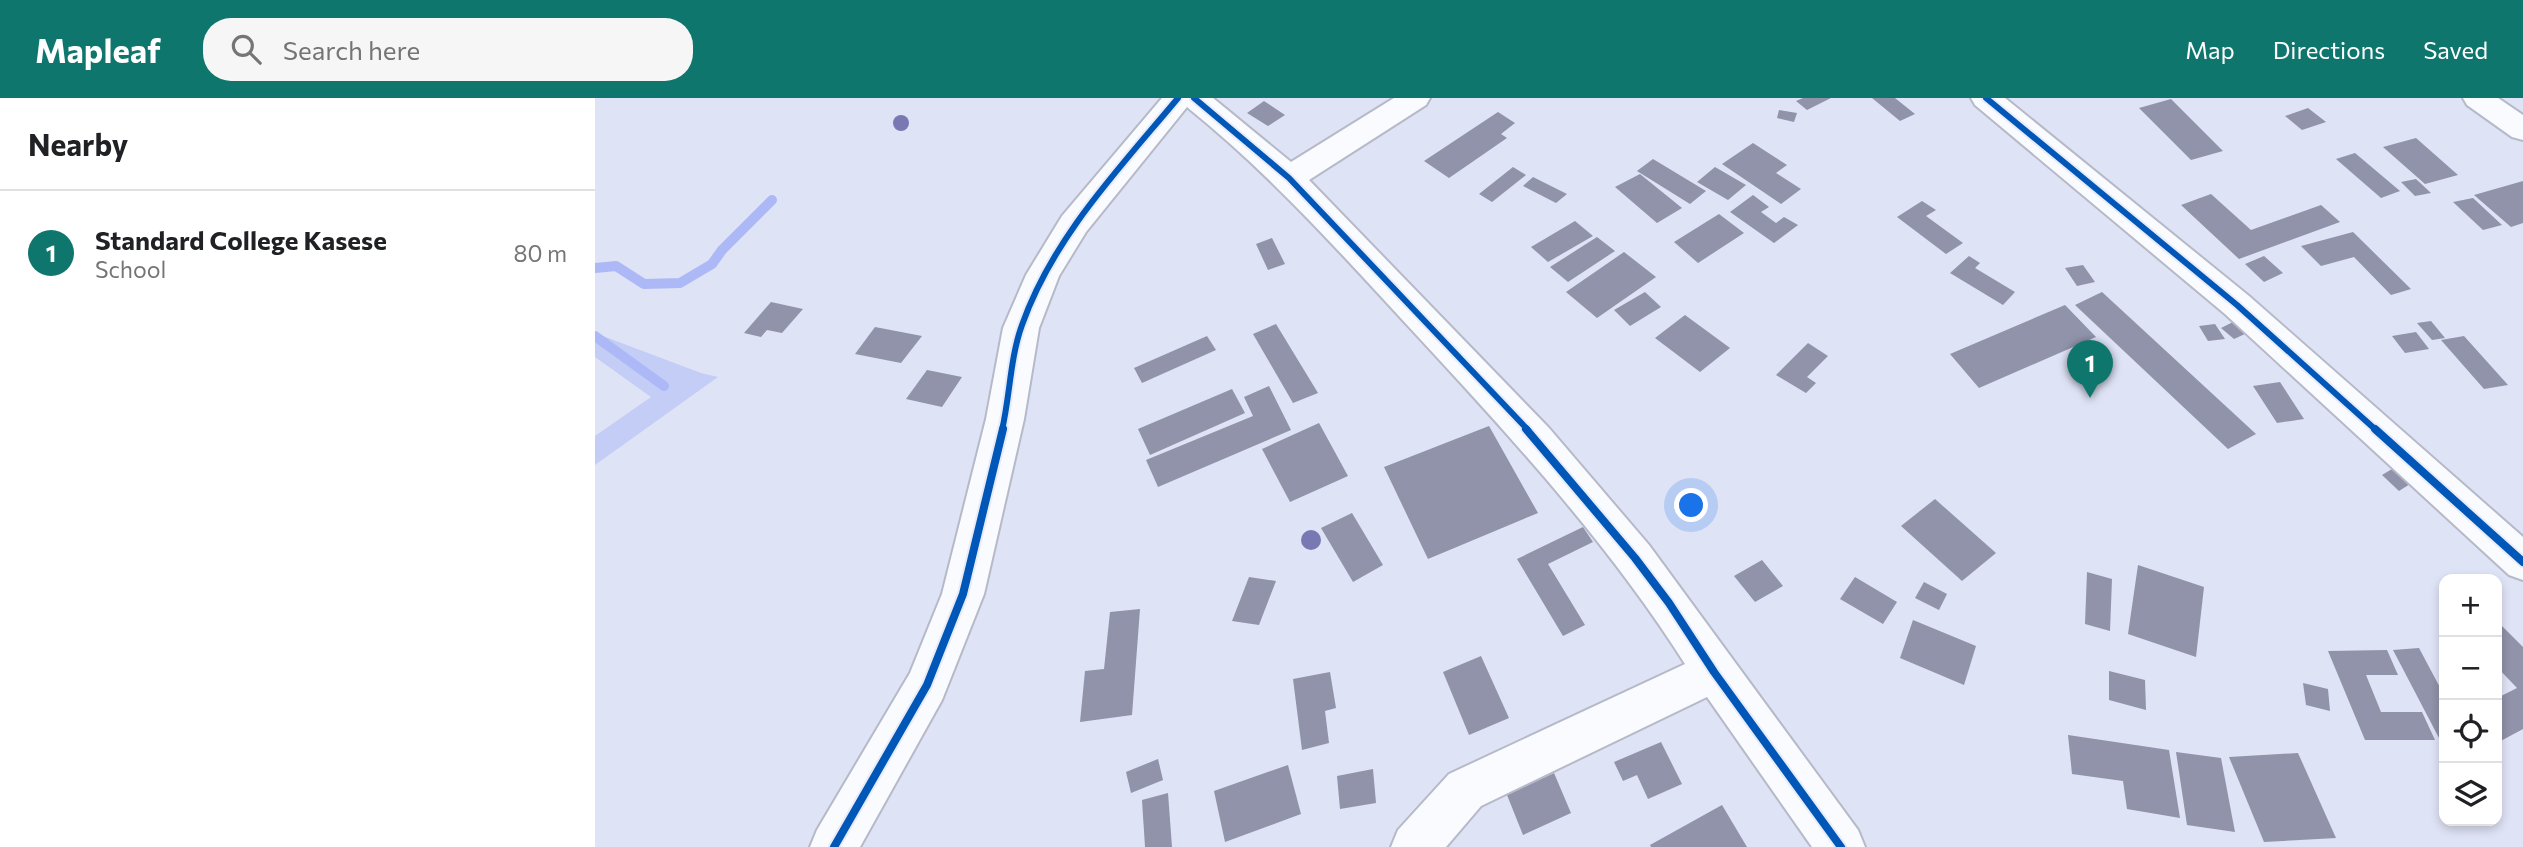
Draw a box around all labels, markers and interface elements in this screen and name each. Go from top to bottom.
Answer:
search box [203,18,693,81]
text: Mapleaf [35,29,161,70]
icon: search [227,30,265,68]
text: Search here [283,34,420,65]
text: Map [2185,35,2235,64]
text: Directions [2273,35,2385,64]
text: Saved [2423,35,2488,64]
text: Nearby [28,125,128,162]
text: Standard College Kasese [95,224,387,255]
text: 1 [46,239,56,267]
text: 80 m [514,239,567,267]
text: School [95,255,166,283]
pin: 1 [2067,340,2113,398]
your location [1674,488,1708,522]
map controls [2439,574,2502,826]
button: + [2439,574,2502,637]
button: − [2439,637,2502,700]
button: locate [2439,700,2502,763]
button: layers [2439,763,2502,826]

